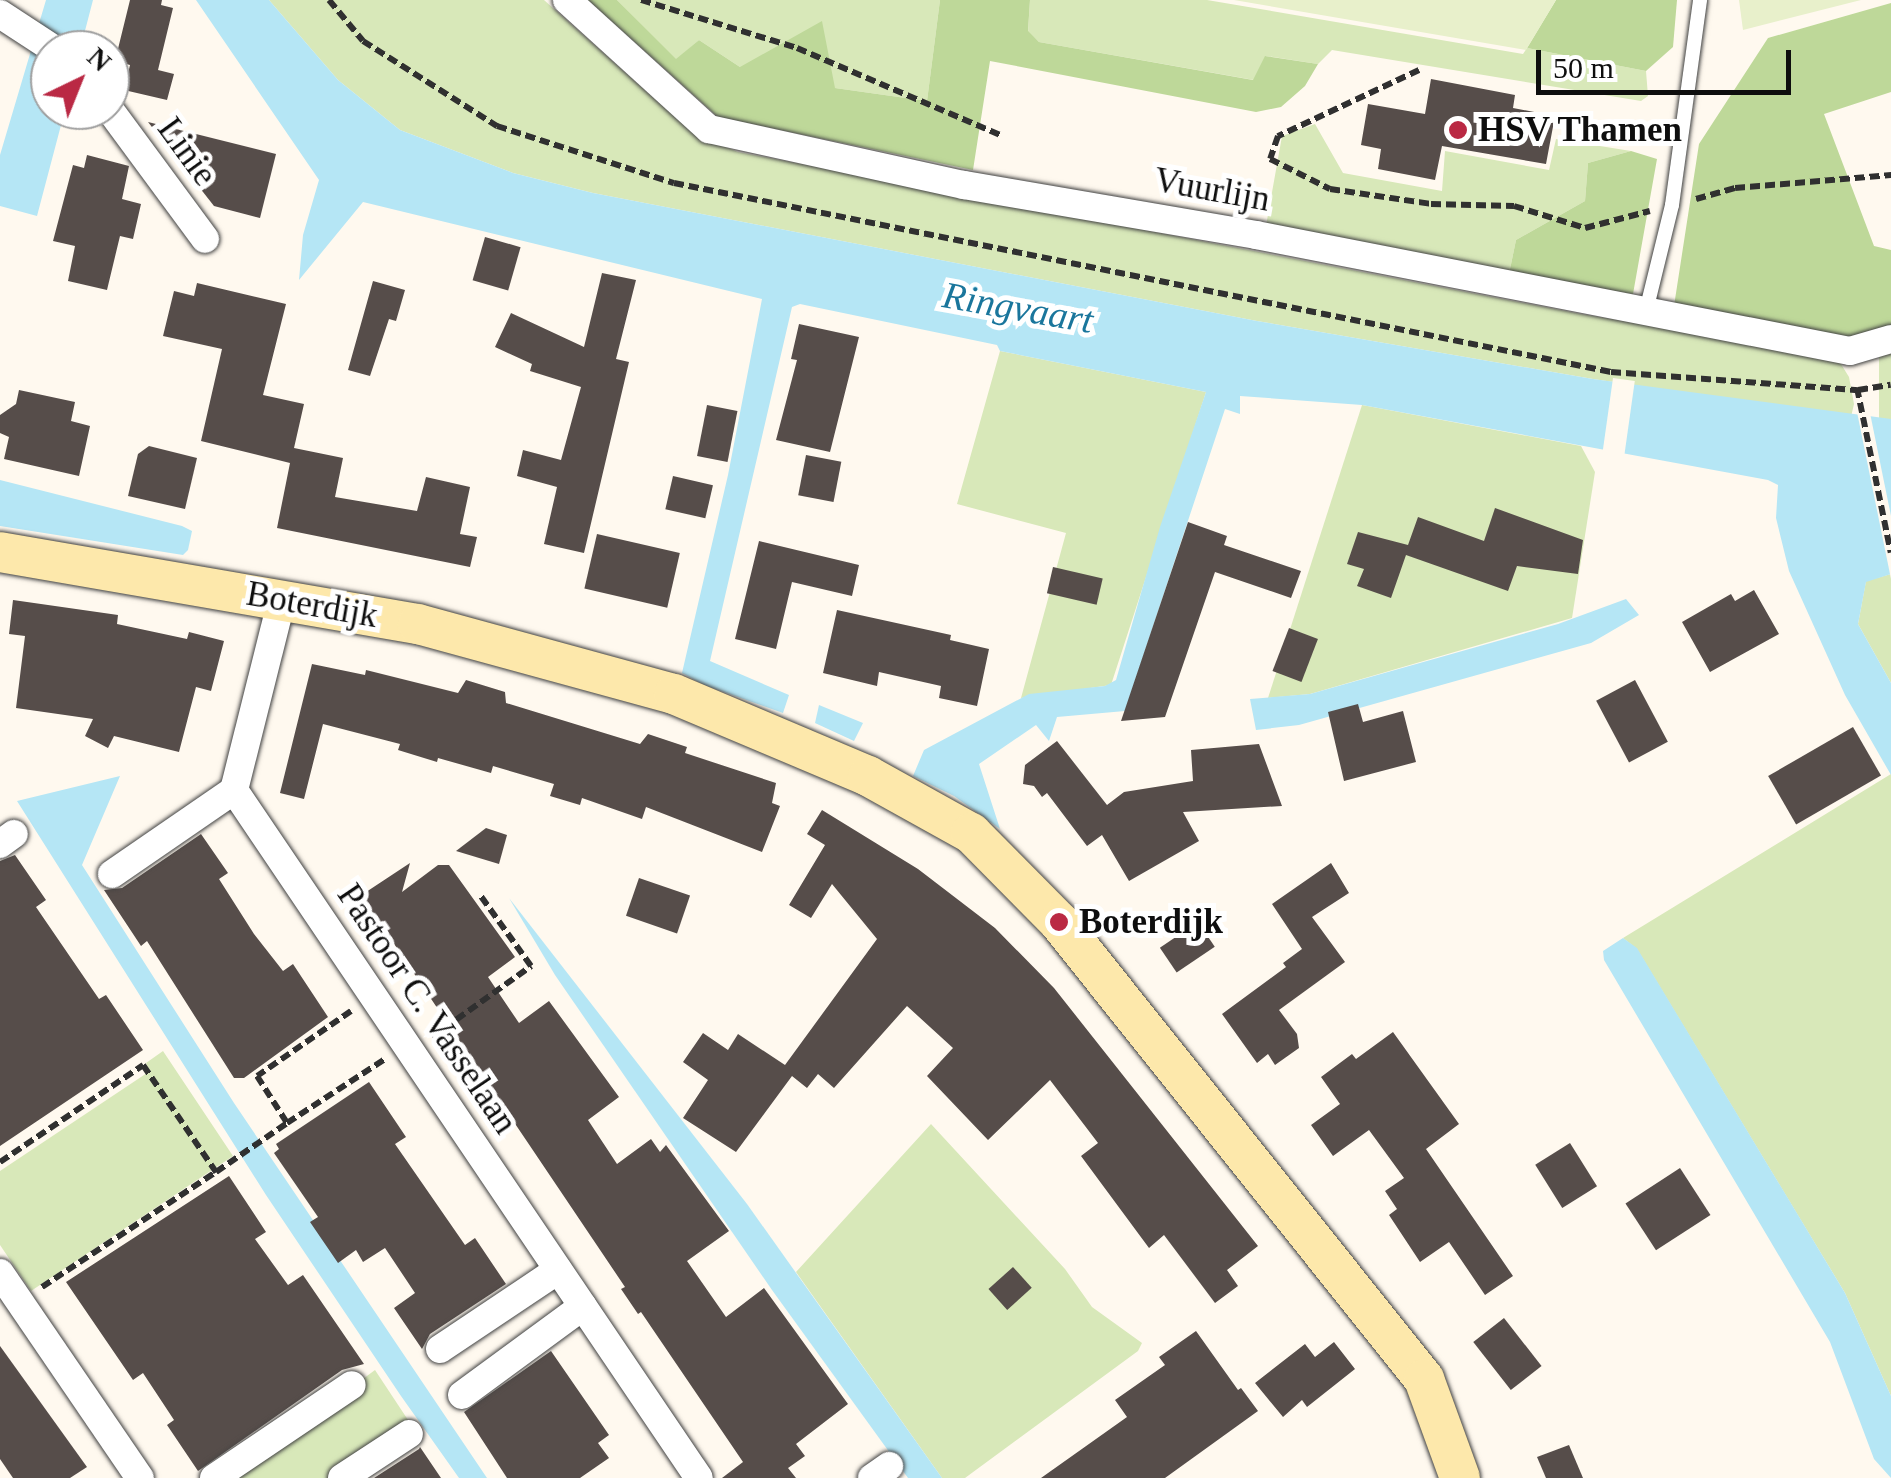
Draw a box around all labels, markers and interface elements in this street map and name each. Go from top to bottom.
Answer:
north arrow [30,30,130,130]
scale bar [1541,30,1796,92]
text: N [81,41,117,77]
text: 50 m [1553,51,1614,84]
place label: HSV Thamen [1478,109,1683,151]
street label: Linie [148,110,226,194]
marker: HSV Thamen [1447,119,1469,141]
street label: Vuurlijn [1151,159,1273,221]
water label: Ringvaart [939,272,1097,344]
street label: Boterdijk [243,573,381,637]
street label: Pastoor C. Vasselaan [328,876,526,1142]
place label: Boterdijk [1079,901,1223,943]
marker: Boterdijk [1048,911,1070,933]

